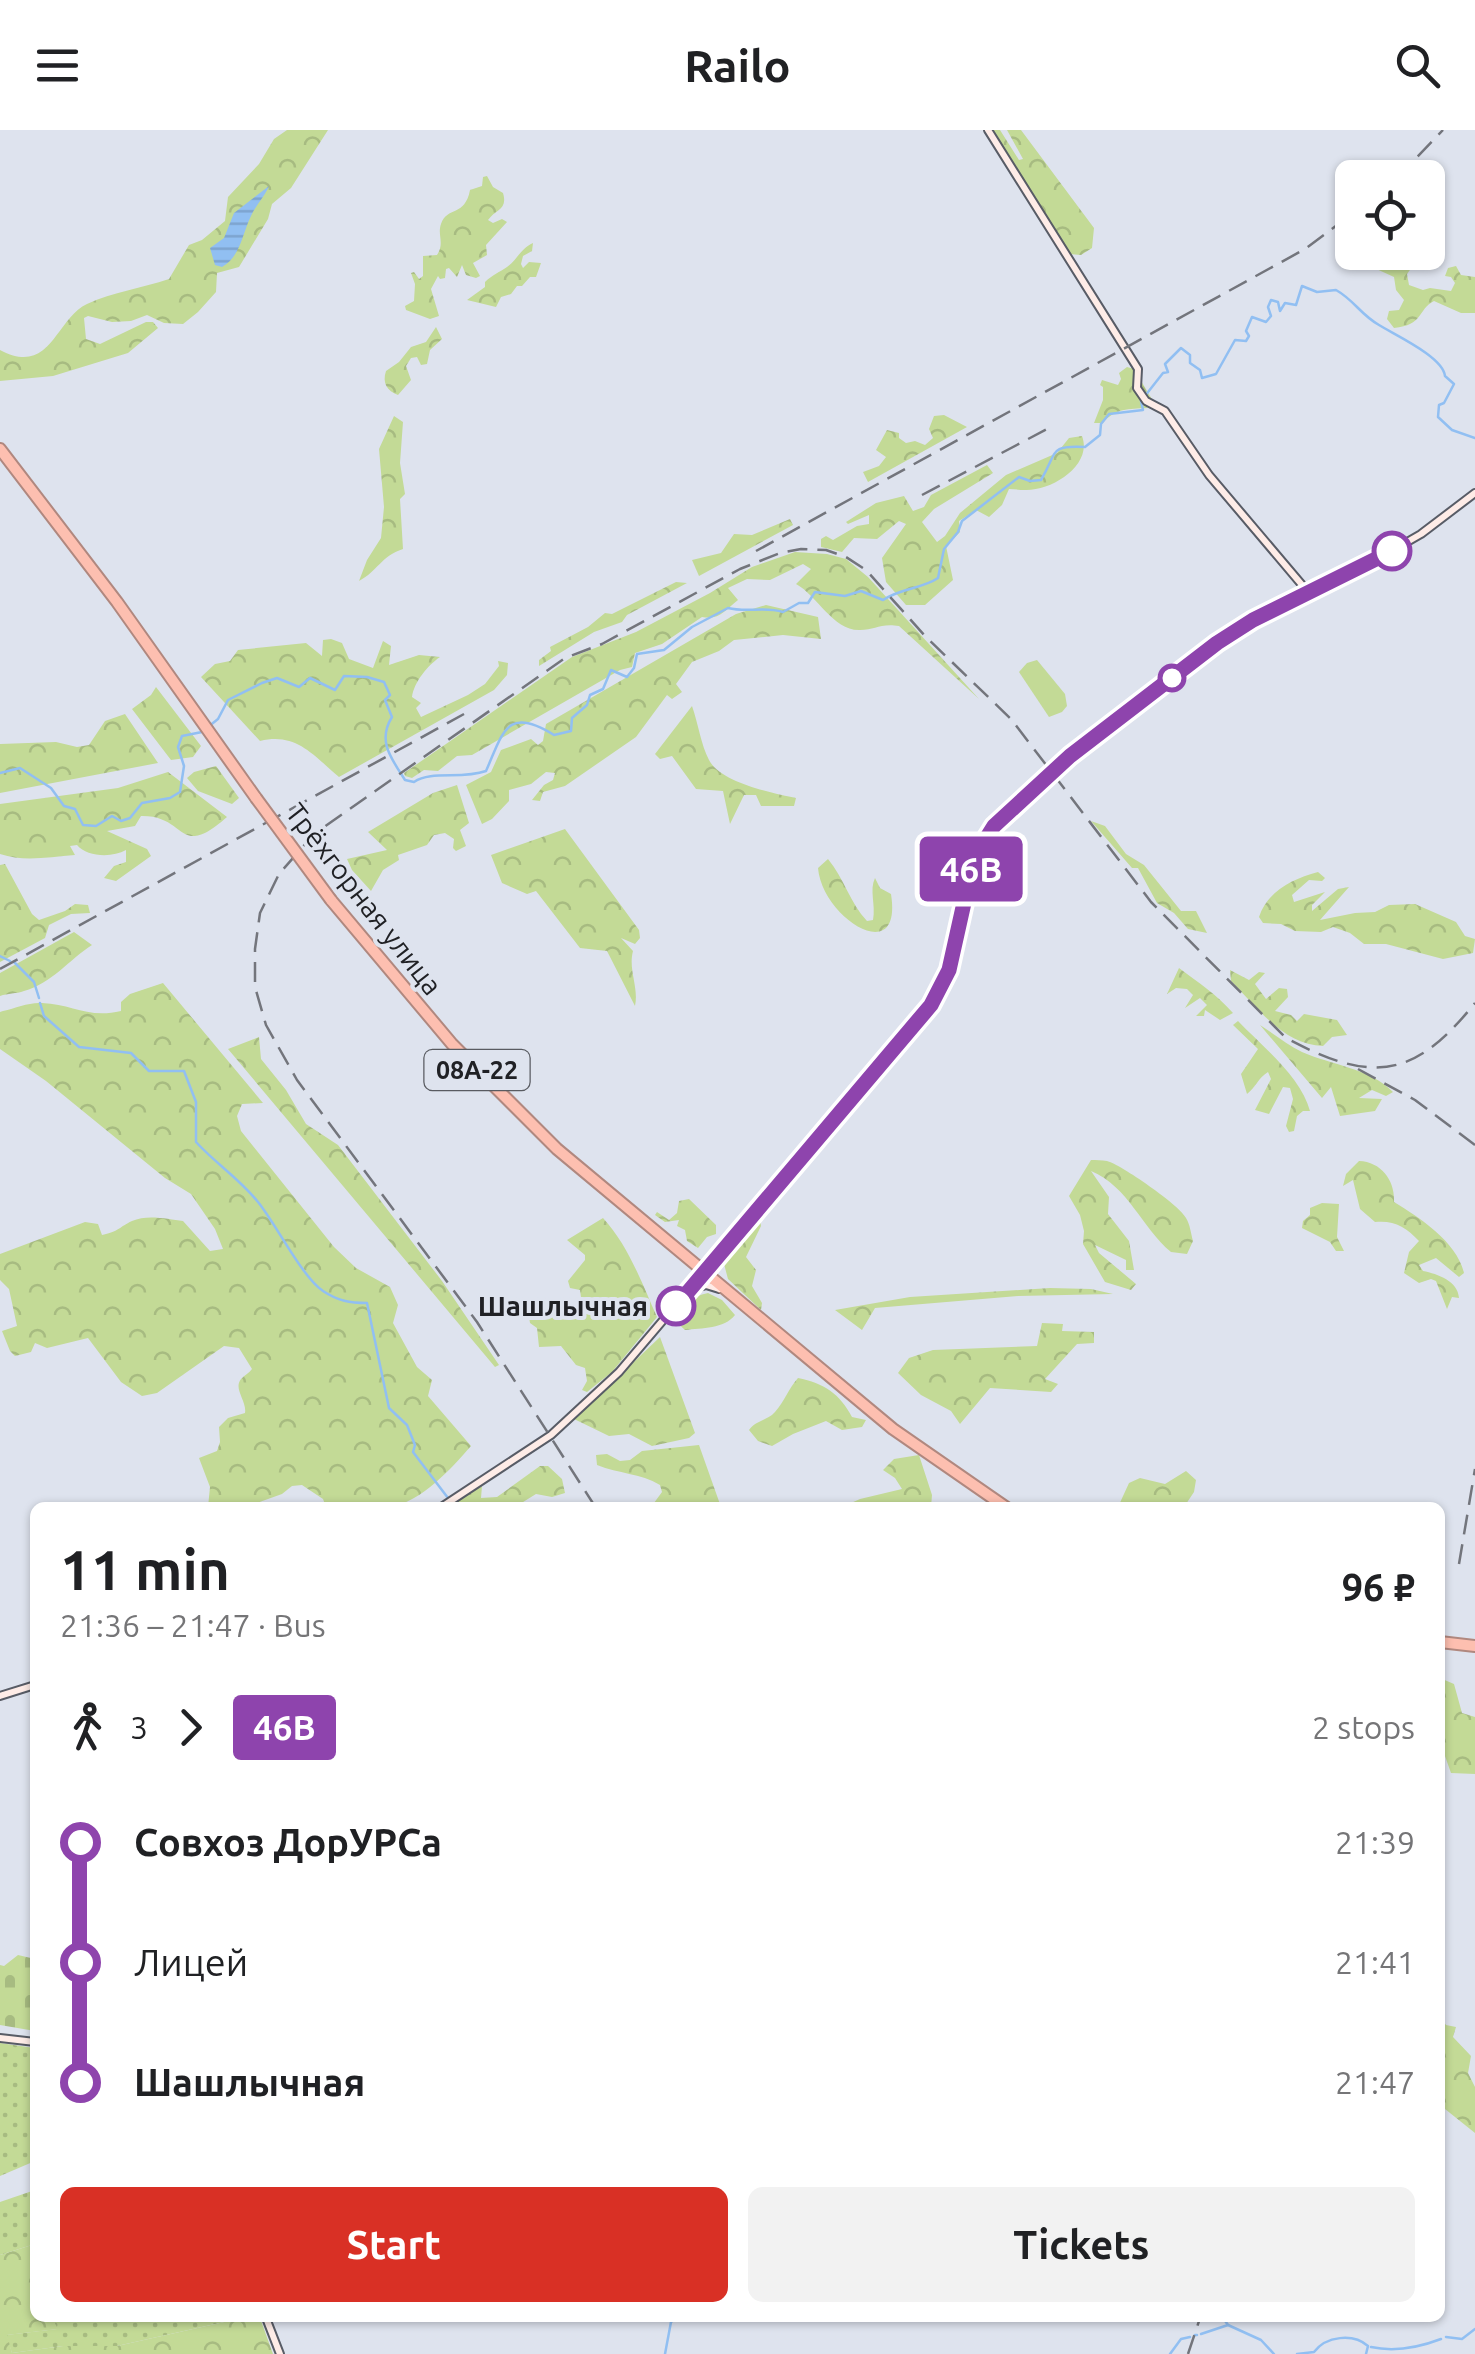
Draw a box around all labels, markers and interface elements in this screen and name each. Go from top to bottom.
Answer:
icon: menu [30,38,85,93]
icon: search [1390,38,1445,93]
text: Railo [684,40,791,91]
map controls [1335,160,1445,270]
button: locate [1335,160,1445,270]
unlabelled marker [1373,532,1411,570]
unlabelled marker [1159,665,1185,691]
street label: Трёхгорная улица [280,797,449,1000]
line badge: 46В [914,836,1028,902]
text: 46В [940,849,1002,889]
road number: 08А-22 [424,1050,530,1090]
marker: Шашлычная [657,1287,695,1325]
place label: Шашлычная [478,1290,648,1321]
text: 11 min [60,1539,230,1600]
text: 96 ₽ [1342,1566,1415,1608]
text: 21:36 – 21:47 · Bus [60,1607,326,1643]
icon: walk [60,1700,115,1755]
icon: forward [163,1700,218,1755]
text: 46В [253,1707,316,1747]
text: 3 [130,1709,148,1745]
text: 2 stops [1312,1709,1415,1745]
text: Совхоз ДорУPCа [134,1821,442,1863]
text: 21:39 [1335,1824,1415,1860]
text: Лицей [134,1941,248,1983]
text: 21:41 [1335,1944,1415,1980]
text: Шашлычная [134,2061,365,2103]
text: 21:47 [1335,2064,1415,2100]
button: Start [60,2187,728,2302]
button: Tickets [748,2187,1415,2302]

